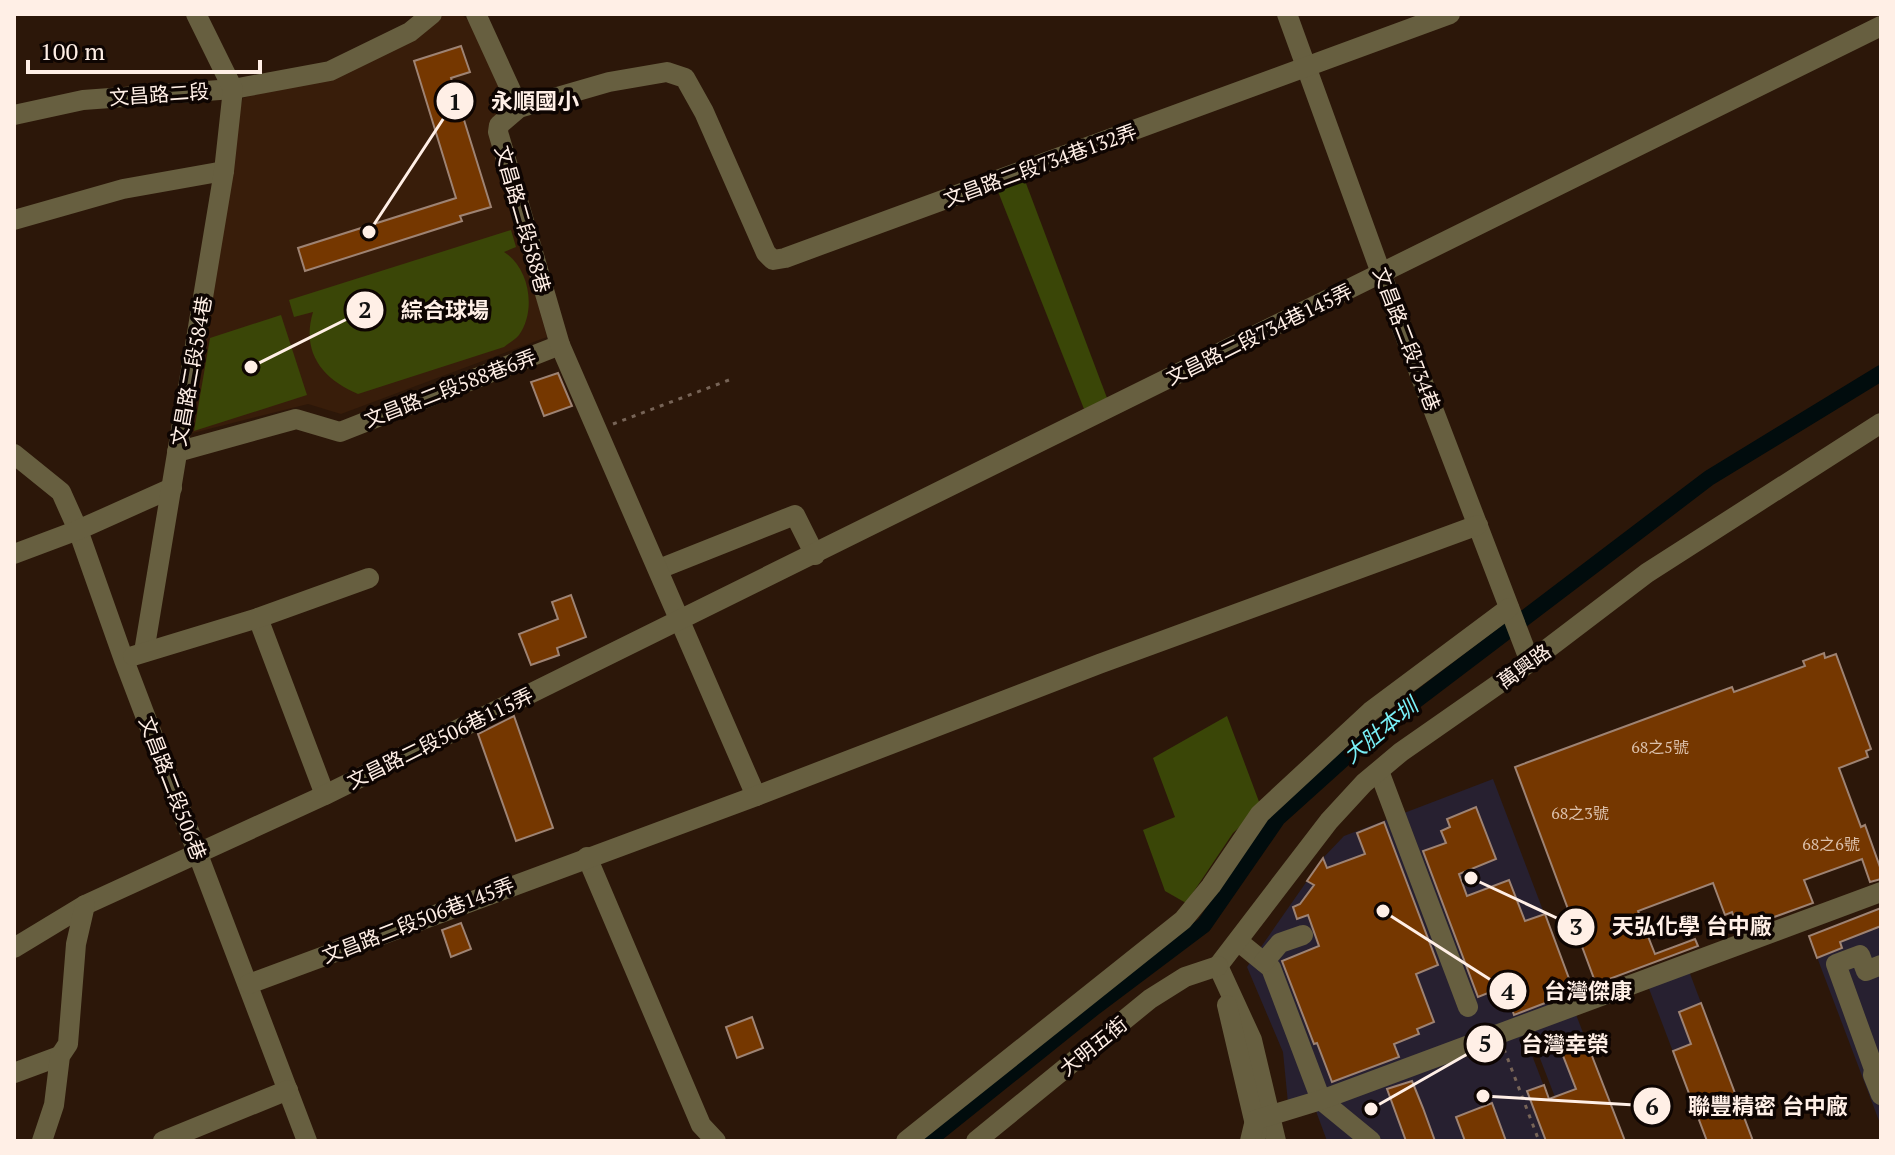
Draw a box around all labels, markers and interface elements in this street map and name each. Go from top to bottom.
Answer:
scale bar [28,24,260,74]
text: 100 m [40,35,105,67]
street label: 文昌路二段 [108,77,210,111]
callout: 永順國小 [435,78,595,124]
text: 1 [448,85,462,117]
text: 永順國小 [491,86,579,115]
street label: 文昌路二段734巷132弄 [940,117,1140,213]
street label: 文昌路二段588巷 [489,142,557,296]
street label: 文昌路二段734巷 [1367,263,1447,415]
street label: 文昌路二段734巷145弄 [1161,277,1357,391]
callout: 綜合球場 [345,287,505,333]
text: 2 [358,293,372,325]
street label: 文昌路二段584巷 [165,294,217,448]
text: 綜合球場 [401,295,489,324]
street label: 文昌路二段588巷6弄 [360,343,540,433]
street label: 萬興路 [1492,637,1556,695]
street label: 文昌路二段506巷115弄 [342,681,538,795]
water label: 大肚本圳 [1337,689,1426,769]
street label: 文昌路二段506巷 [133,712,213,864]
house number: 68之5號 [1631,736,1689,758]
house number: 68之3號 [1551,802,1609,824]
house number: 68之6號 [1802,833,1860,855]
street label: 文昌路二段506巷145弄 [318,871,518,969]
callout: 天弘化學 台中廠 [1556,904,1788,950]
text: 3 [1569,910,1583,942]
text: 天弘化學 台中廠 [1612,911,1772,940]
callout: 台灣傑康 [1488,968,1648,1014]
text: 4 [1501,975,1515,1007]
text: 台灣傑康 [1544,976,1632,1005]
street label: 大明五街 [1053,1010,1133,1082]
callout: 台灣幸榮 [1465,1021,1625,1067]
text: 5 [1478,1027,1492,1059]
text: 台灣幸榮 [1521,1029,1609,1058]
callout: 聯豐精密 台中廠 [1632,1083,1864,1129]
text: 6 [1645,1090,1659,1122]
text: 聯豐精密 台中廠 [1688,1091,1848,1120]

